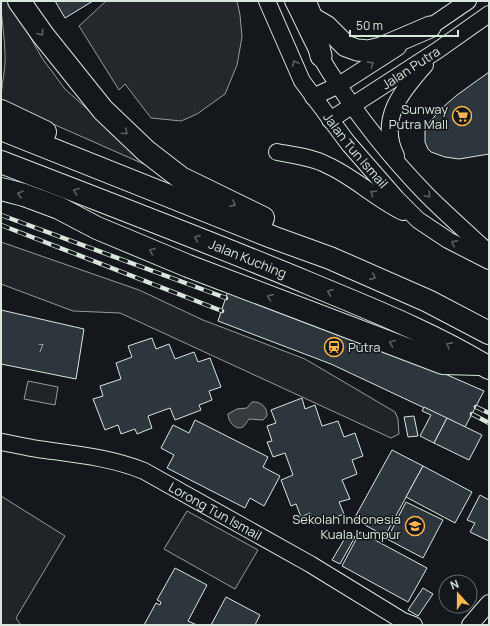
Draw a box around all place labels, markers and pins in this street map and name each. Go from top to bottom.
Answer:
place label: Sunway Putra Mall [389,100,448,133]
supermarket icon: Sunway Putra Mall [451,105,473,127]
station icon: Putra [323,336,345,358]
place label: Putra [348,338,380,356]
place label: Sekolah Indonesia Kuala Lumpur [292,510,401,543]
school or university icon: Sekolah Indonesia Kuala Lumpur [404,515,426,537]

